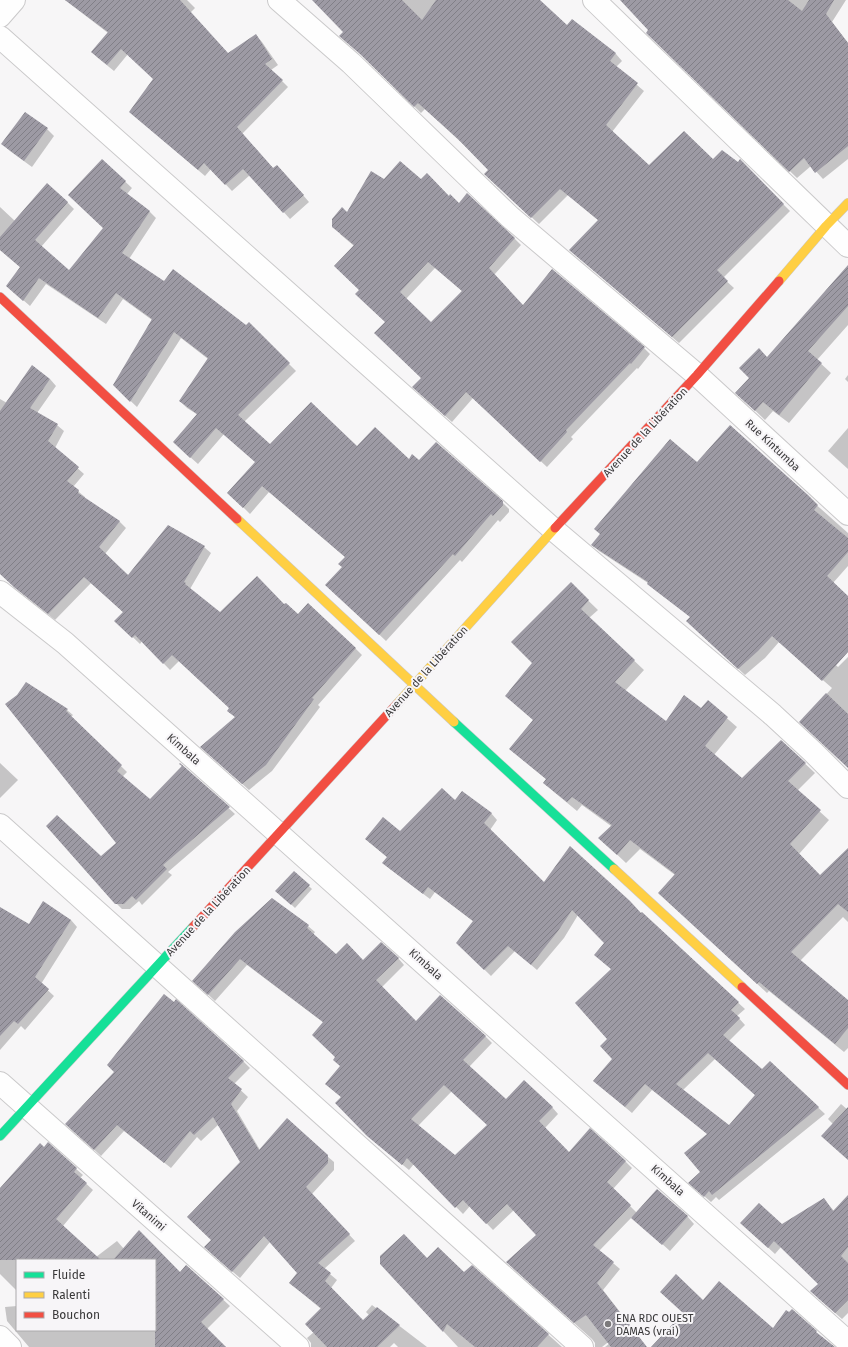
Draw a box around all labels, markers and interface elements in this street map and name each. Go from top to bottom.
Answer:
street label: Avenue de la Libération [600,385,690,480]
street label: Rue Kintumba [743,417,803,474]
street label: Avenue de la Libération [382,623,471,719]
street label: Kimbala [164,731,203,768]
street label: Avenue de la Libération [163,864,253,959]
street label: Kimbala [406,946,445,983]
street label: Kimbala [648,1162,687,1199]
street label: Vitanimi [129,1197,168,1234]
legend [16,1259,156,1331]
text: Fluide [52,1268,85,1282]
text: Ralenti [52,1288,90,1302]
text: Bouchon [52,1308,100,1322]
place label: ENA RDC OUEST DAMAS (vrai) [616,1312,694,1338]
marker: ENA RDC OUEST DAMAS (vrai) [603,1319,613,1329]

